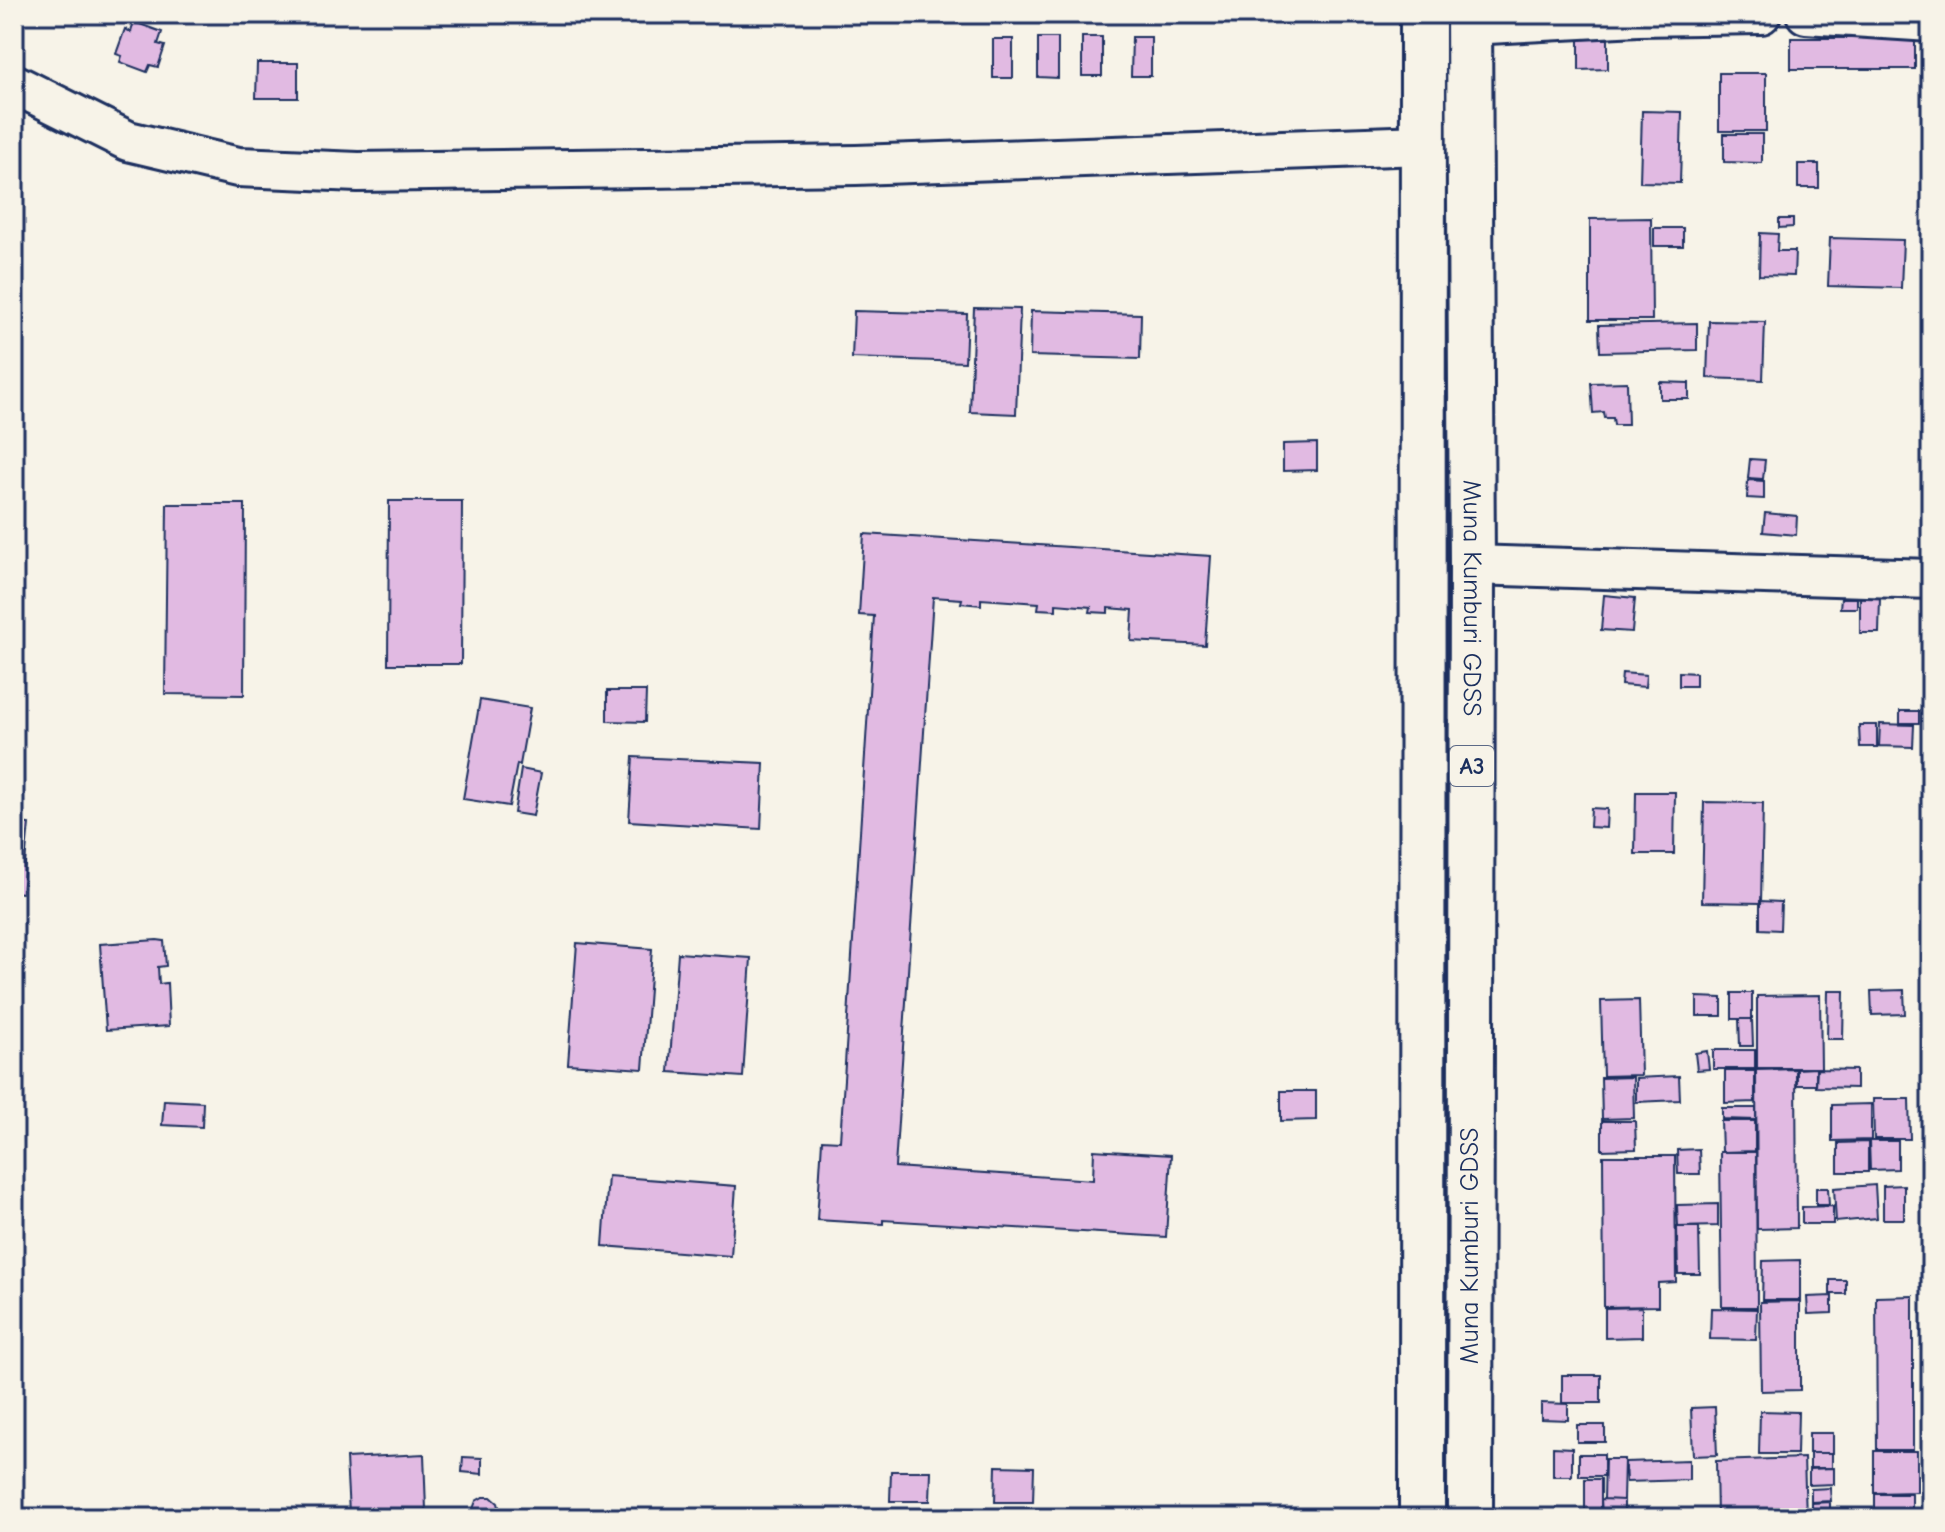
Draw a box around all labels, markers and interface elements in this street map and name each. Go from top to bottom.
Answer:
street label: Muna Kumburi GDSS [1457,480,1487,716]
road number: A3 [1450,746,1494,786]
street label: Muna Kumburi GDSS [1455,1128,1485,1364]

